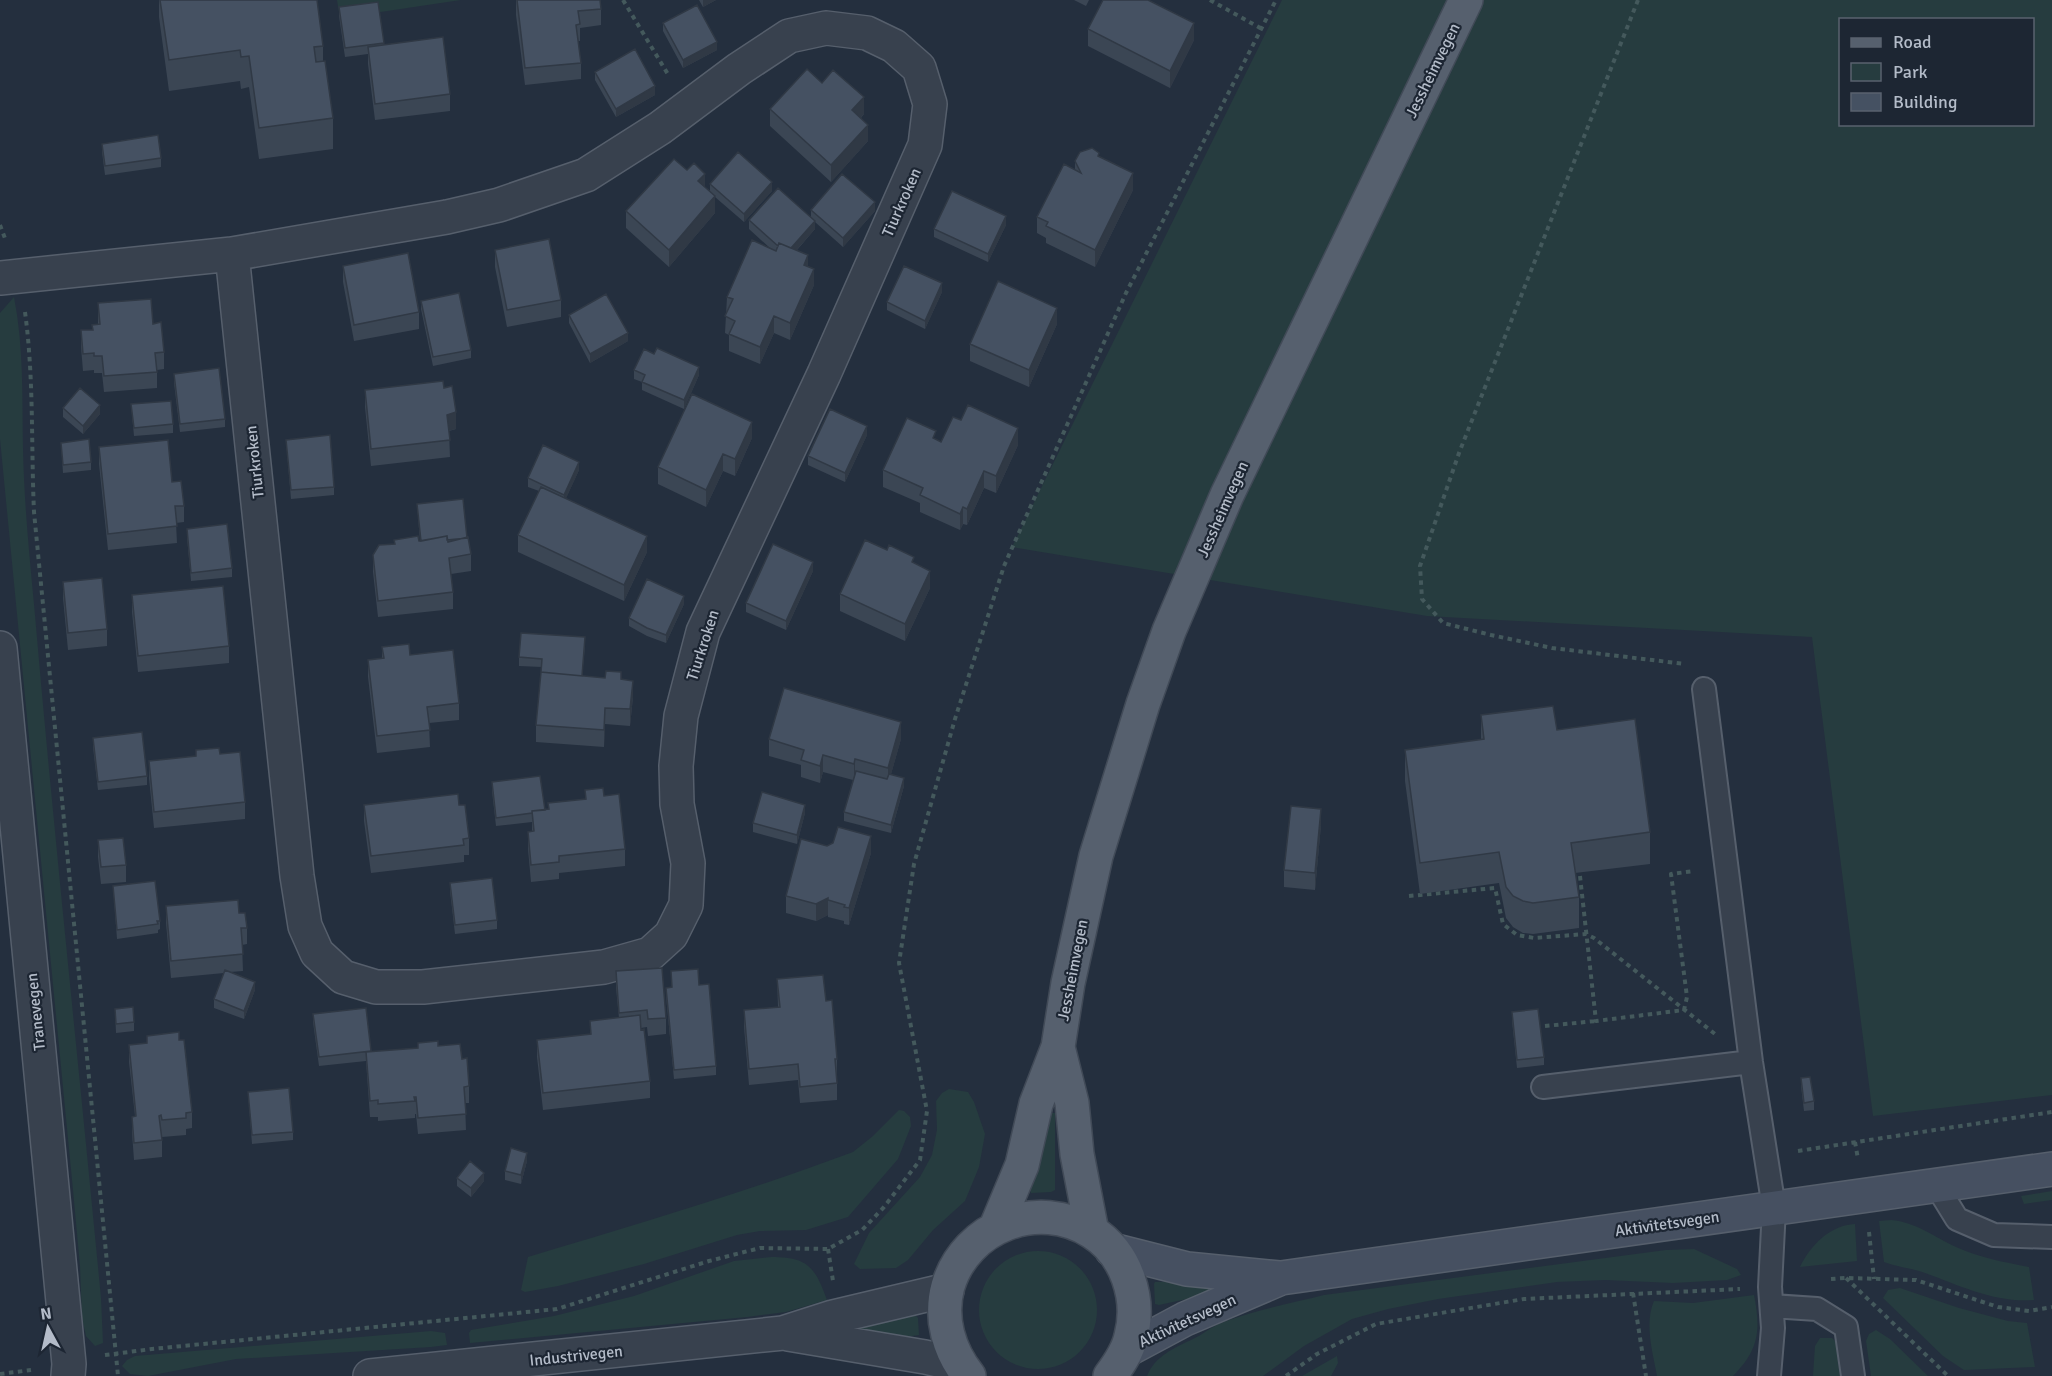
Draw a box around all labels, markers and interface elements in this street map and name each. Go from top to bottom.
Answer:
legend [1839,18,2034,126]
street label: Jessheimvegen [1401,20,1464,121]
text: Road [1893,31,1932,53]
text: Park [1893,61,1928,83]
text: Building [1893,91,1957,113]
street label: Tiurkroken [878,165,926,240]
street label: Tiurkroken [241,424,269,499]
street label: Jessheimvegen [1193,458,1253,561]
street label: Tiurkroken [682,607,724,683]
street label: Jessheimvegen [1053,918,1093,1023]
street label: Tranevegen [22,972,50,1052]
street label: Aktivitetsvegen [1614,1207,1721,1241]
street label: Aktivitetsvegen [1135,1290,1239,1352]
north arrow [18,1298,78,1358]
text: N [39,1303,53,1325]
street label: Industrivegen [528,1341,624,1371]

